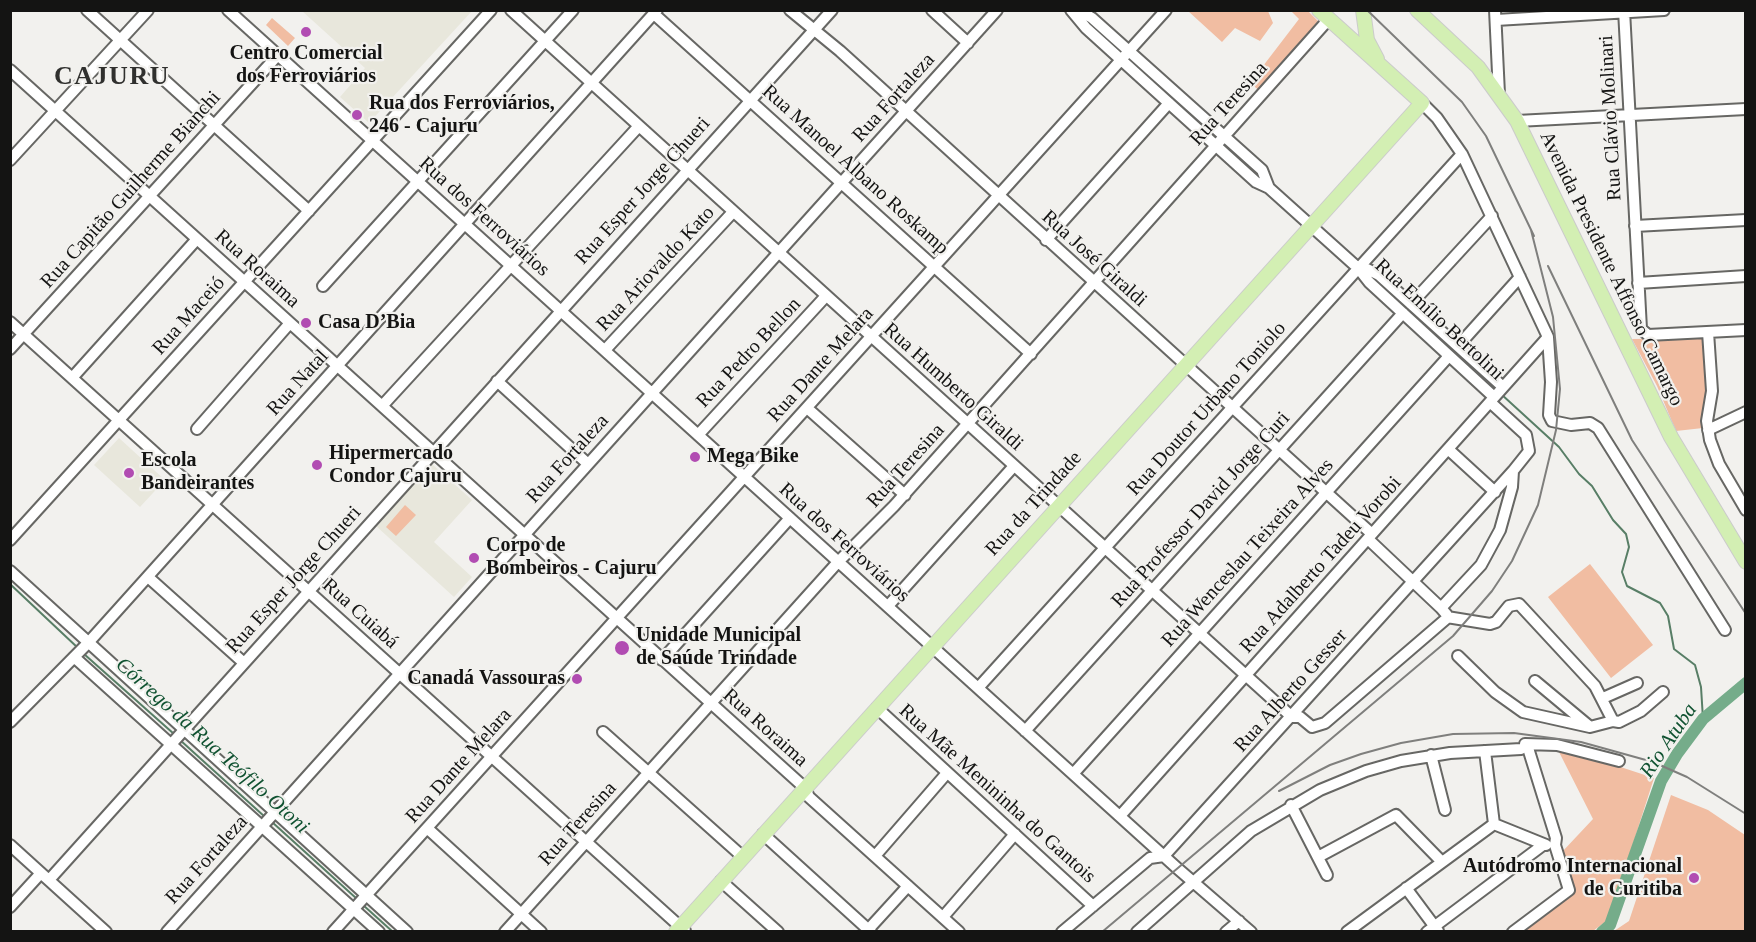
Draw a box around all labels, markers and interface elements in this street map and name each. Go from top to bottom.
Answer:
marker: Centro Comercial dos Ferroviários [299,25,313,39]
street label: Rua Clávio Molinari [1595,35,1627,201]
place label: Centro Comercial dos Ferroviários [229,42,383,89]
street label: Rua Fortaleza [848,48,940,148]
street label: Rua Teresina [1185,57,1273,151]
district label: CAJURU [54,61,170,93]
street label: Rua Manoel Albano Roskamp [757,80,953,260]
street label: Rua Capitão Guilherme Bianchi [36,86,226,294]
place label: Rua dos Ferroviários, 246 - Cajuru [369,92,555,139]
marker: Rua dos Ferroviários, 246 - Cajuru [350,108,364,122]
street label: Rua Esper Jorge Chueri [570,112,716,270]
street label: Avenida Presidente Affonso Camargo [1534,128,1688,410]
street label: Rua dos Ferroviários [414,152,554,282]
street label: Rua Ariovaldo Kato [592,202,720,336]
street label: Rua José Giraldi [1036,205,1152,313]
street label: Rua Roraima [210,225,304,313]
street label: Rua Emílio Bertolini [1369,254,1509,386]
street label: Rua Maceió [148,272,230,360]
street label: Rua Pedro Bellon [692,293,806,413]
street label: Rua Dante Melara [763,302,879,428]
place label: Casa D’Bia [318,311,415,335]
marker: Casa D’Bia [299,316,313,330]
street label: Rua Doutor Urbano Toniolo [1123,317,1291,501]
street label: Rua Humberto Giraldi [878,318,1028,456]
street label: Rua Natal [262,345,334,421]
street label: Rua Professor David Jorge Curi [1107,407,1295,613]
street label: Rua Fortaleza [522,409,614,509]
street label: Rua Teresina [862,419,950,513]
place label: Hipermercado Condor Cajuru [329,442,462,489]
place label: Mega Bike [707,445,799,469]
street label: Rua da Trindade [981,447,1087,561]
place label: Escola Bandeirantes [141,449,254,496]
marker: Mega Bike [688,450,702,464]
street label: Rua Wenceslau Teixeira Alves [1157,454,1339,652]
marker: Hipermercado Condor Cajuru [310,458,324,472]
marker: Escola Bandeirantes [122,466,136,480]
street label: Rua Adalberto Tadeu Vorobi [1235,472,1407,658]
street label: Rua dos Ferroviários [774,478,914,608]
street label: Rua Esper Jorge Chueri [221,501,367,659]
place label: Corpo de Bombeiros - Cajuru [486,534,657,581]
marker: Corpo de Bombeiros - Cajuru [467,551,481,565]
street label: Rua Cuiabá [317,574,403,654]
place label: Unidade Municipal de Saúde Trindade [636,624,801,671]
street label: Rua Alberto Gesser [1229,624,1353,758]
marker: Unidade Municipal de Saúde Trindade [613,639,631,657]
water label: Córrego da Rua Teófilo Otoni [110,652,314,840]
place label: Canadá Vassouras [407,667,565,691]
marker: Canadá Vassouras [570,672,584,686]
street label: Rua Roraima [718,684,812,772]
street label: Rua Mãe Menininha do Gantois [894,699,1100,889]
water label: Rio Atuba [1635,699,1703,783]
street label: Rua Dante Melara [401,703,517,829]
street label: Rua Teresina [534,777,622,871]
street label: Rua Fortaleza [161,810,253,910]
place label: Autódromo Internacional de Curitiba [1463,855,1682,902]
marker: Autódromo Internacional de Curitiba [1687,871,1701,885]

